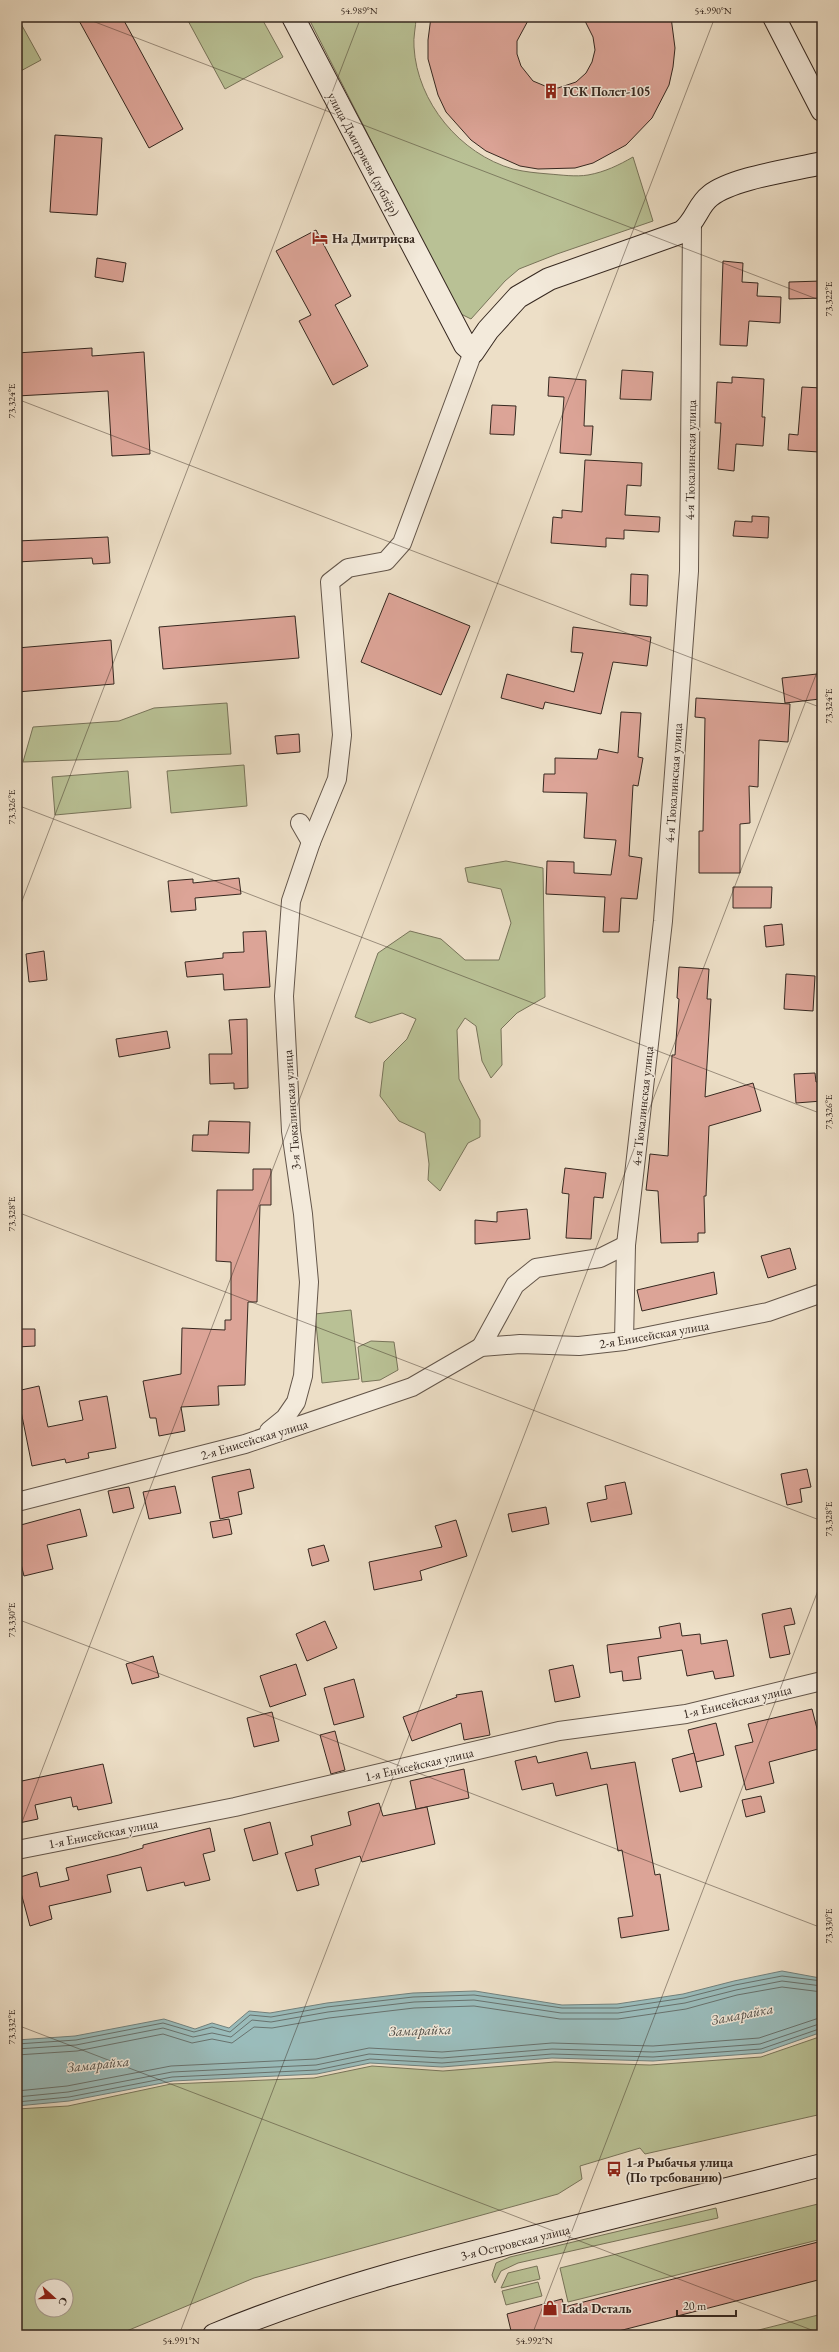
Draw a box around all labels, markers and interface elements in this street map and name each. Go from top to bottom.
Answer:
text: 54.989°N [340,4,378,17]
text: 54.990°N [694,4,732,17]
building icon: ГСК Полет-105 [542,82,560,100]
place label: ГСК Полет-105 [563,83,651,100]
street label: улица Дмитриева (дублёр) [324,89,403,219]
hotel icon: На Дмитриева [311,229,329,247]
place label: На Дмитриева [332,230,415,247]
text: 73.322°E [822,281,835,316]
text: 73.324°E [5,383,18,418]
street label: 4-я Тюкалинская улица [681,399,700,520]
text: 73.324°E [822,688,835,723]
street label: 4-я Тюкалинская улица [661,722,686,844]
text: 73.326°E [5,789,18,824]
street label: 4-я Тюкалинская улица [628,1045,657,1167]
street label: 3-я Тюкалинская улица [279,1049,304,1171]
text: 73.326°E [822,1094,835,1129]
text: 73.328°E [5,1196,18,1231]
street label: 2-я Енисейская улица [598,1316,711,1353]
street label: 2-я Енисейская улица [198,1415,311,1464]
text: 73.328°E [822,1501,835,1536]
text: 73.330°E [5,1602,18,1637]
street label: 1-я Енисейская улица [681,1681,794,1722]
street label: 1-я Енисейская улица [363,1744,476,1785]
street label: 1-я Енисейская улица [47,1814,160,1852]
text: 73.330°E [822,1908,835,1943]
water label: Замарайка [709,1999,775,2029]
text: 73.332°E [5,2009,18,2044]
water label: Замарайка [388,2020,452,2040]
water label: Замарайка [66,2052,130,2076]
place label: 1-я Рыбачья улица (По требованию) [626,2154,734,2186]
bus stop icon: 1-я Рыбачья улица (По требованию) [605,2160,623,2178]
street label: 3-я Островская улица [458,2220,573,2264]
north arrow [34,2278,74,2318]
scale bar [677,2292,736,2318]
text: С [55,2295,71,2308]
text: 20 m [683,2298,707,2314]
shop icon: Lada Dеталь [541,2299,559,2317]
place label: Lada Dеталь [562,2300,631,2317]
text: 54.991°N [162,2334,200,2347]
text: 54.992°N [515,2334,553,2347]

